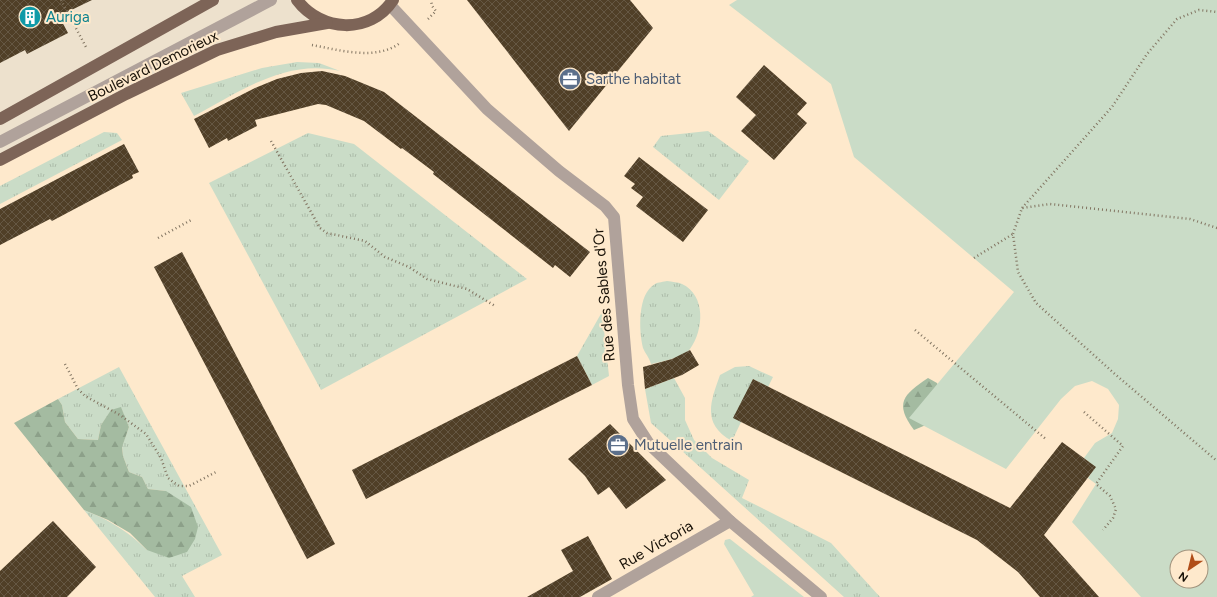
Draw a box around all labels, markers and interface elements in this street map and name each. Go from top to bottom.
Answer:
building icon: Auriga [17,4,43,30]
place label: Auriga [46,8,90,26]
street label: Boulevard Demorieux [85,27,221,105]
office icon: Sarthe habitat [557,66,583,92]
place label: Sarthe habitat [586,70,681,88]
street label: Rue des Sables d'Or [589,228,619,362]
office icon: Mutuelle entrain [605,432,631,458]
place label: Mutuelle entrain [634,436,743,454]
street label: Rue Victoria [616,517,696,573]
north arrow [1169,549,1209,589]
text: N [1176,569,1191,585]

